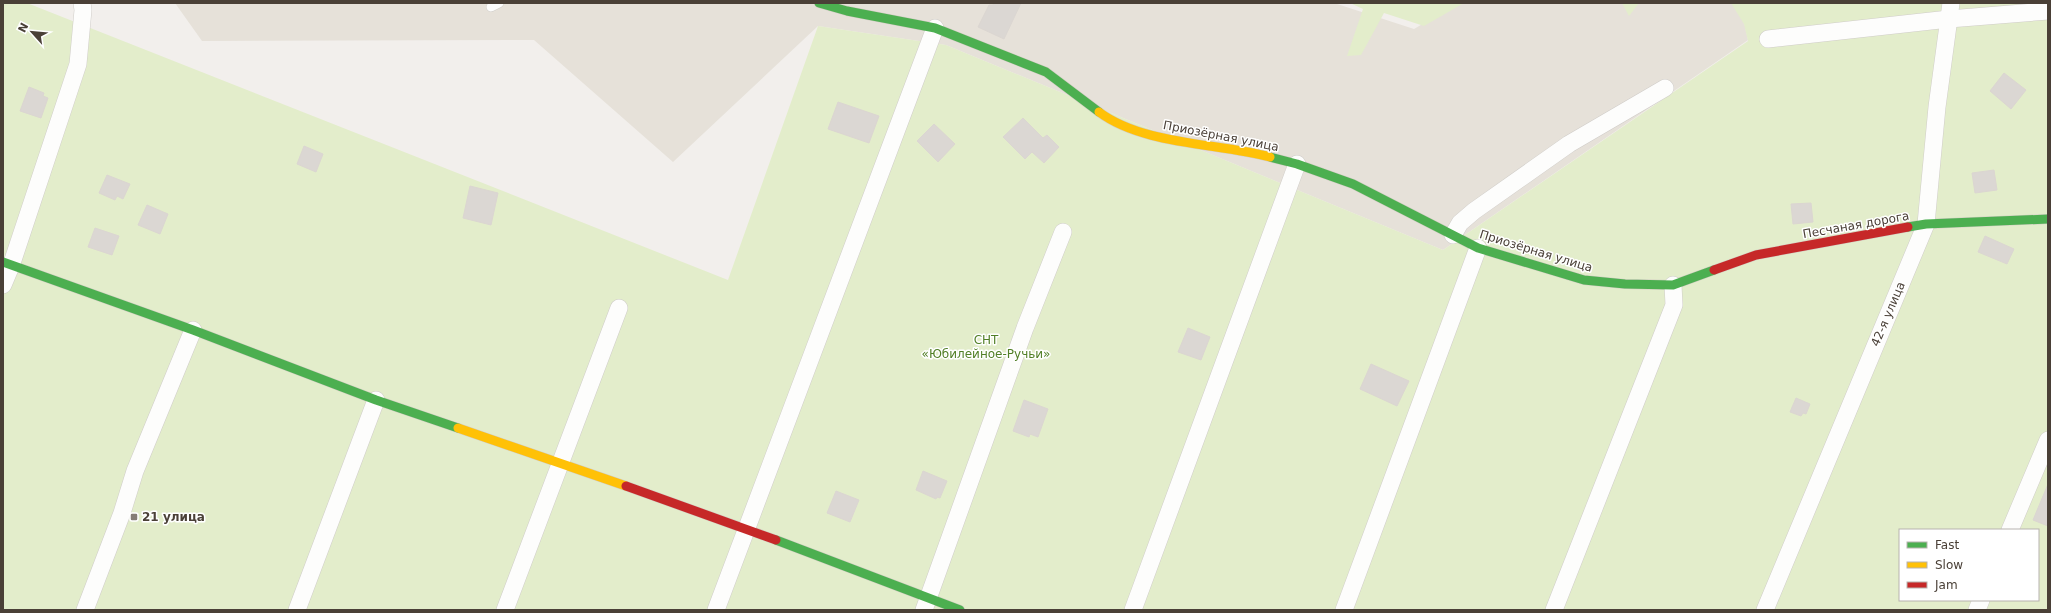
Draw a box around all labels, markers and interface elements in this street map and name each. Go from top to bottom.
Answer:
north arrow [12,12,52,52]
text: N [16,21,31,35]
street label: Приозёрная улица [1162,118,1280,154]
street label: Песчаная дорога [1802,209,1910,241]
street label: Приозёрная улица [1478,227,1594,275]
street label: 42-я улица [1868,280,1908,348]
park label: СНТ «Юбилейное-Ручьи» [922,333,1050,361]
place label: 21 улица [142,510,205,524]
marker: 21 улица [129,512,139,522]
legend [1899,529,2039,601]
text: Fast [1935,538,1959,552]
text: Slow [1935,558,1963,572]
text: Jam [1934,578,1958,592]

